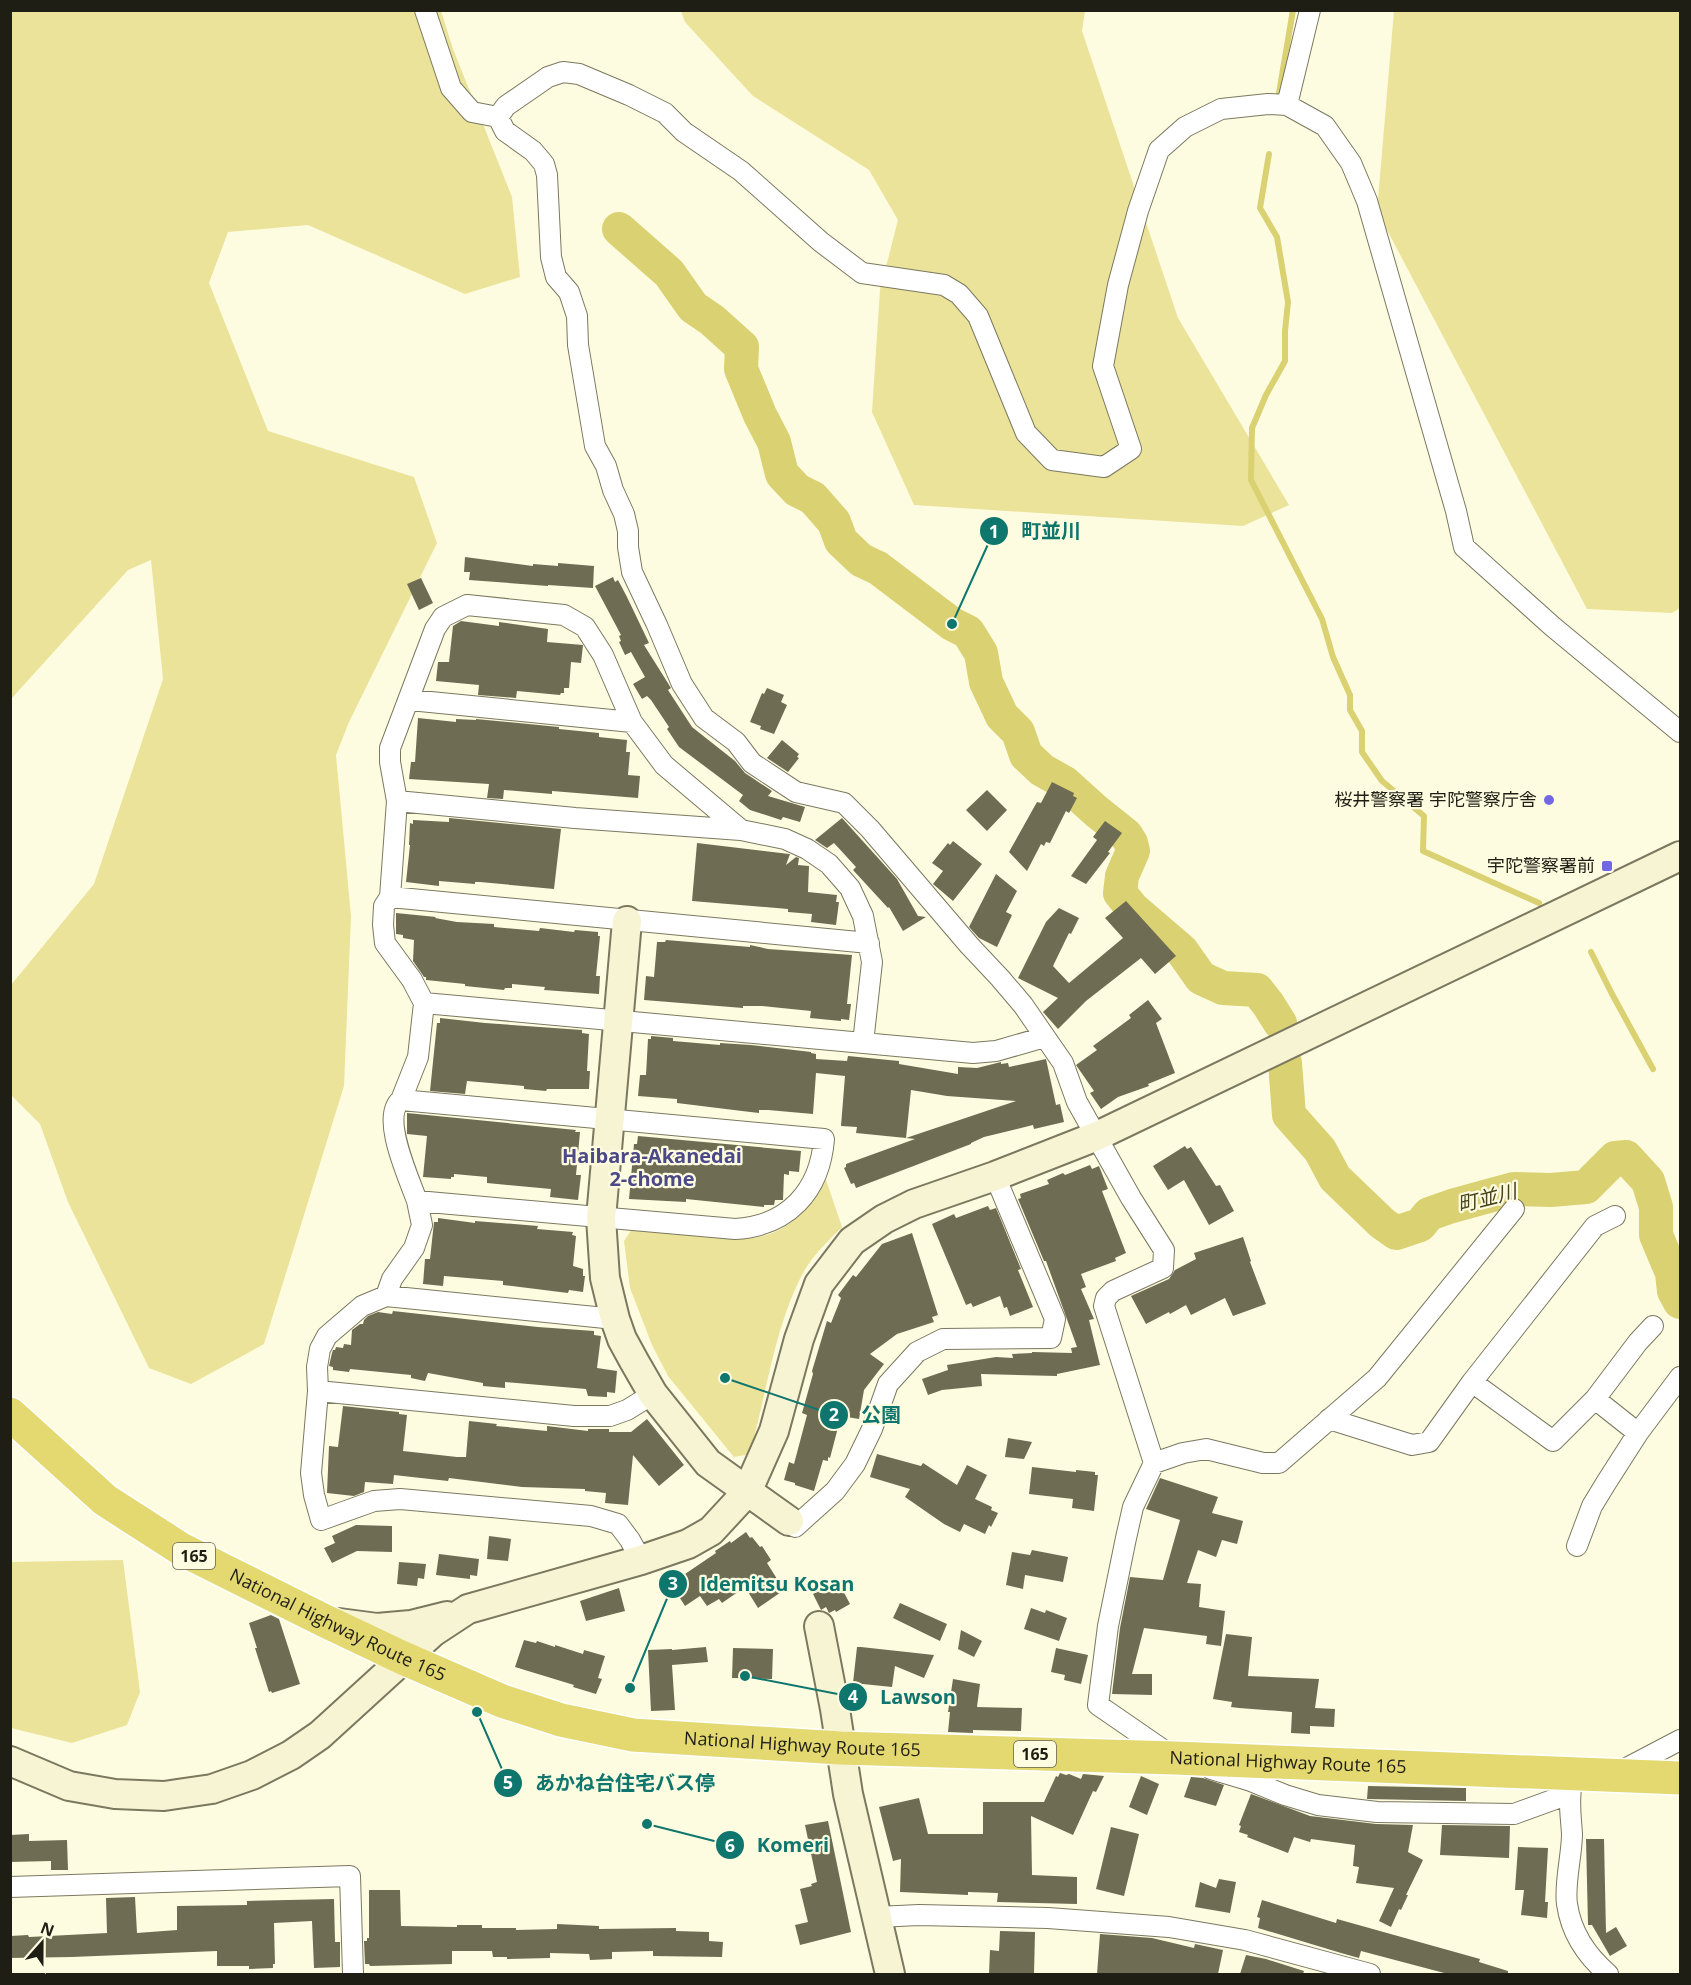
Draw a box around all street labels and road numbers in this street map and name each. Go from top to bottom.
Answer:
road number: 165 [173,1543,215,1569]
street label: National Highway Route 165 [226,1562,450,1686]
street label: National Highway Route 165 [683,1725,921,1761]
road number: 165 [1014,1741,1056,1767]
street label: National Highway Route 165 [1169,1745,1407,1778]

